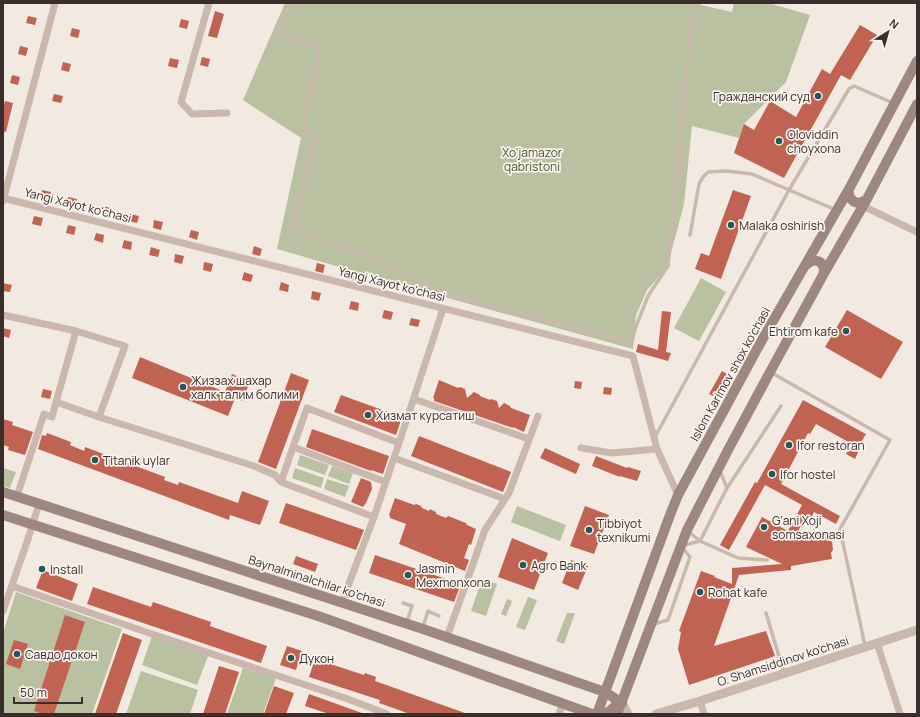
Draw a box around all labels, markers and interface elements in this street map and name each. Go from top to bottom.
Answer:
north arrow [868,12,908,52]
text: N [887,15,902,32]
place label: Гражданский суд [713,88,810,105]
marker: Гражданский суд [813,91,823,101]
place label: Oloviddin choyxona [787,126,841,157]
marker: Oloviddin choyxona [774,136,784,146]
park label: Xo'jamazor qabristoni [502,144,563,175]
street label: Yangi Xayot ko'chasi [23,183,133,227]
place label: Malaka oshirish [739,217,824,234]
marker: Malaka oshirish [726,220,736,230]
street label: Yangi Xayot ko'chasi [337,262,447,306]
street label: Islom Karimov shox ko'chasi [686,304,774,444]
place label: Ehtirom kafe [769,323,838,340]
marker: Ehtirom kafe [841,326,851,336]
place label: Жиззах шахар халк талим болими [191,372,299,403]
marker: Жиззах шахар халк талим болими [178,382,188,392]
place label: Хизмат курсатиш [376,407,474,424]
marker: Хизмат курсатиш [363,410,373,420]
place label: Ifor restoran [797,437,865,454]
marker: Ifor restoran [784,440,794,450]
place label: Titanik uylar [103,452,171,469]
marker: Titanik uylar [90,455,100,465]
place label: Ifor hostel [780,466,836,483]
marker: Ifor hostel [767,469,777,479]
place label: G'ani Xoji somsaxonasi [772,512,845,543]
place label: Tibbiyot texnikumi [597,515,651,546]
marker: G'ani Xoji somsaxonasi [759,522,769,532]
marker: Tibbiyot texnikumi [584,525,594,535]
street label: Baynalminalchilar ko’chasi [246,551,388,611]
place label: Agro Bank [531,557,588,574]
place label: Jasmin Mexmonxona [416,560,491,591]
marker: Agro Bank [518,560,528,570]
place label: Install [50,561,83,578]
marker: Install [37,564,47,574]
marker: Jasmin Mexmonxona [403,570,413,580]
place label: Rohat kafe [708,584,767,601]
marker: Rohat kafe [695,587,705,597]
street label: O. Shamsiddinov ko'chasi [715,632,851,690]
place label: Cавдо докон [25,646,98,663]
marker: Cавдо докон [12,649,22,659]
place label: Дукон [299,650,334,667]
marker: Дукон [286,653,296,663]
scale bar [14,679,82,705]
text: 50 m [20,684,47,701]

